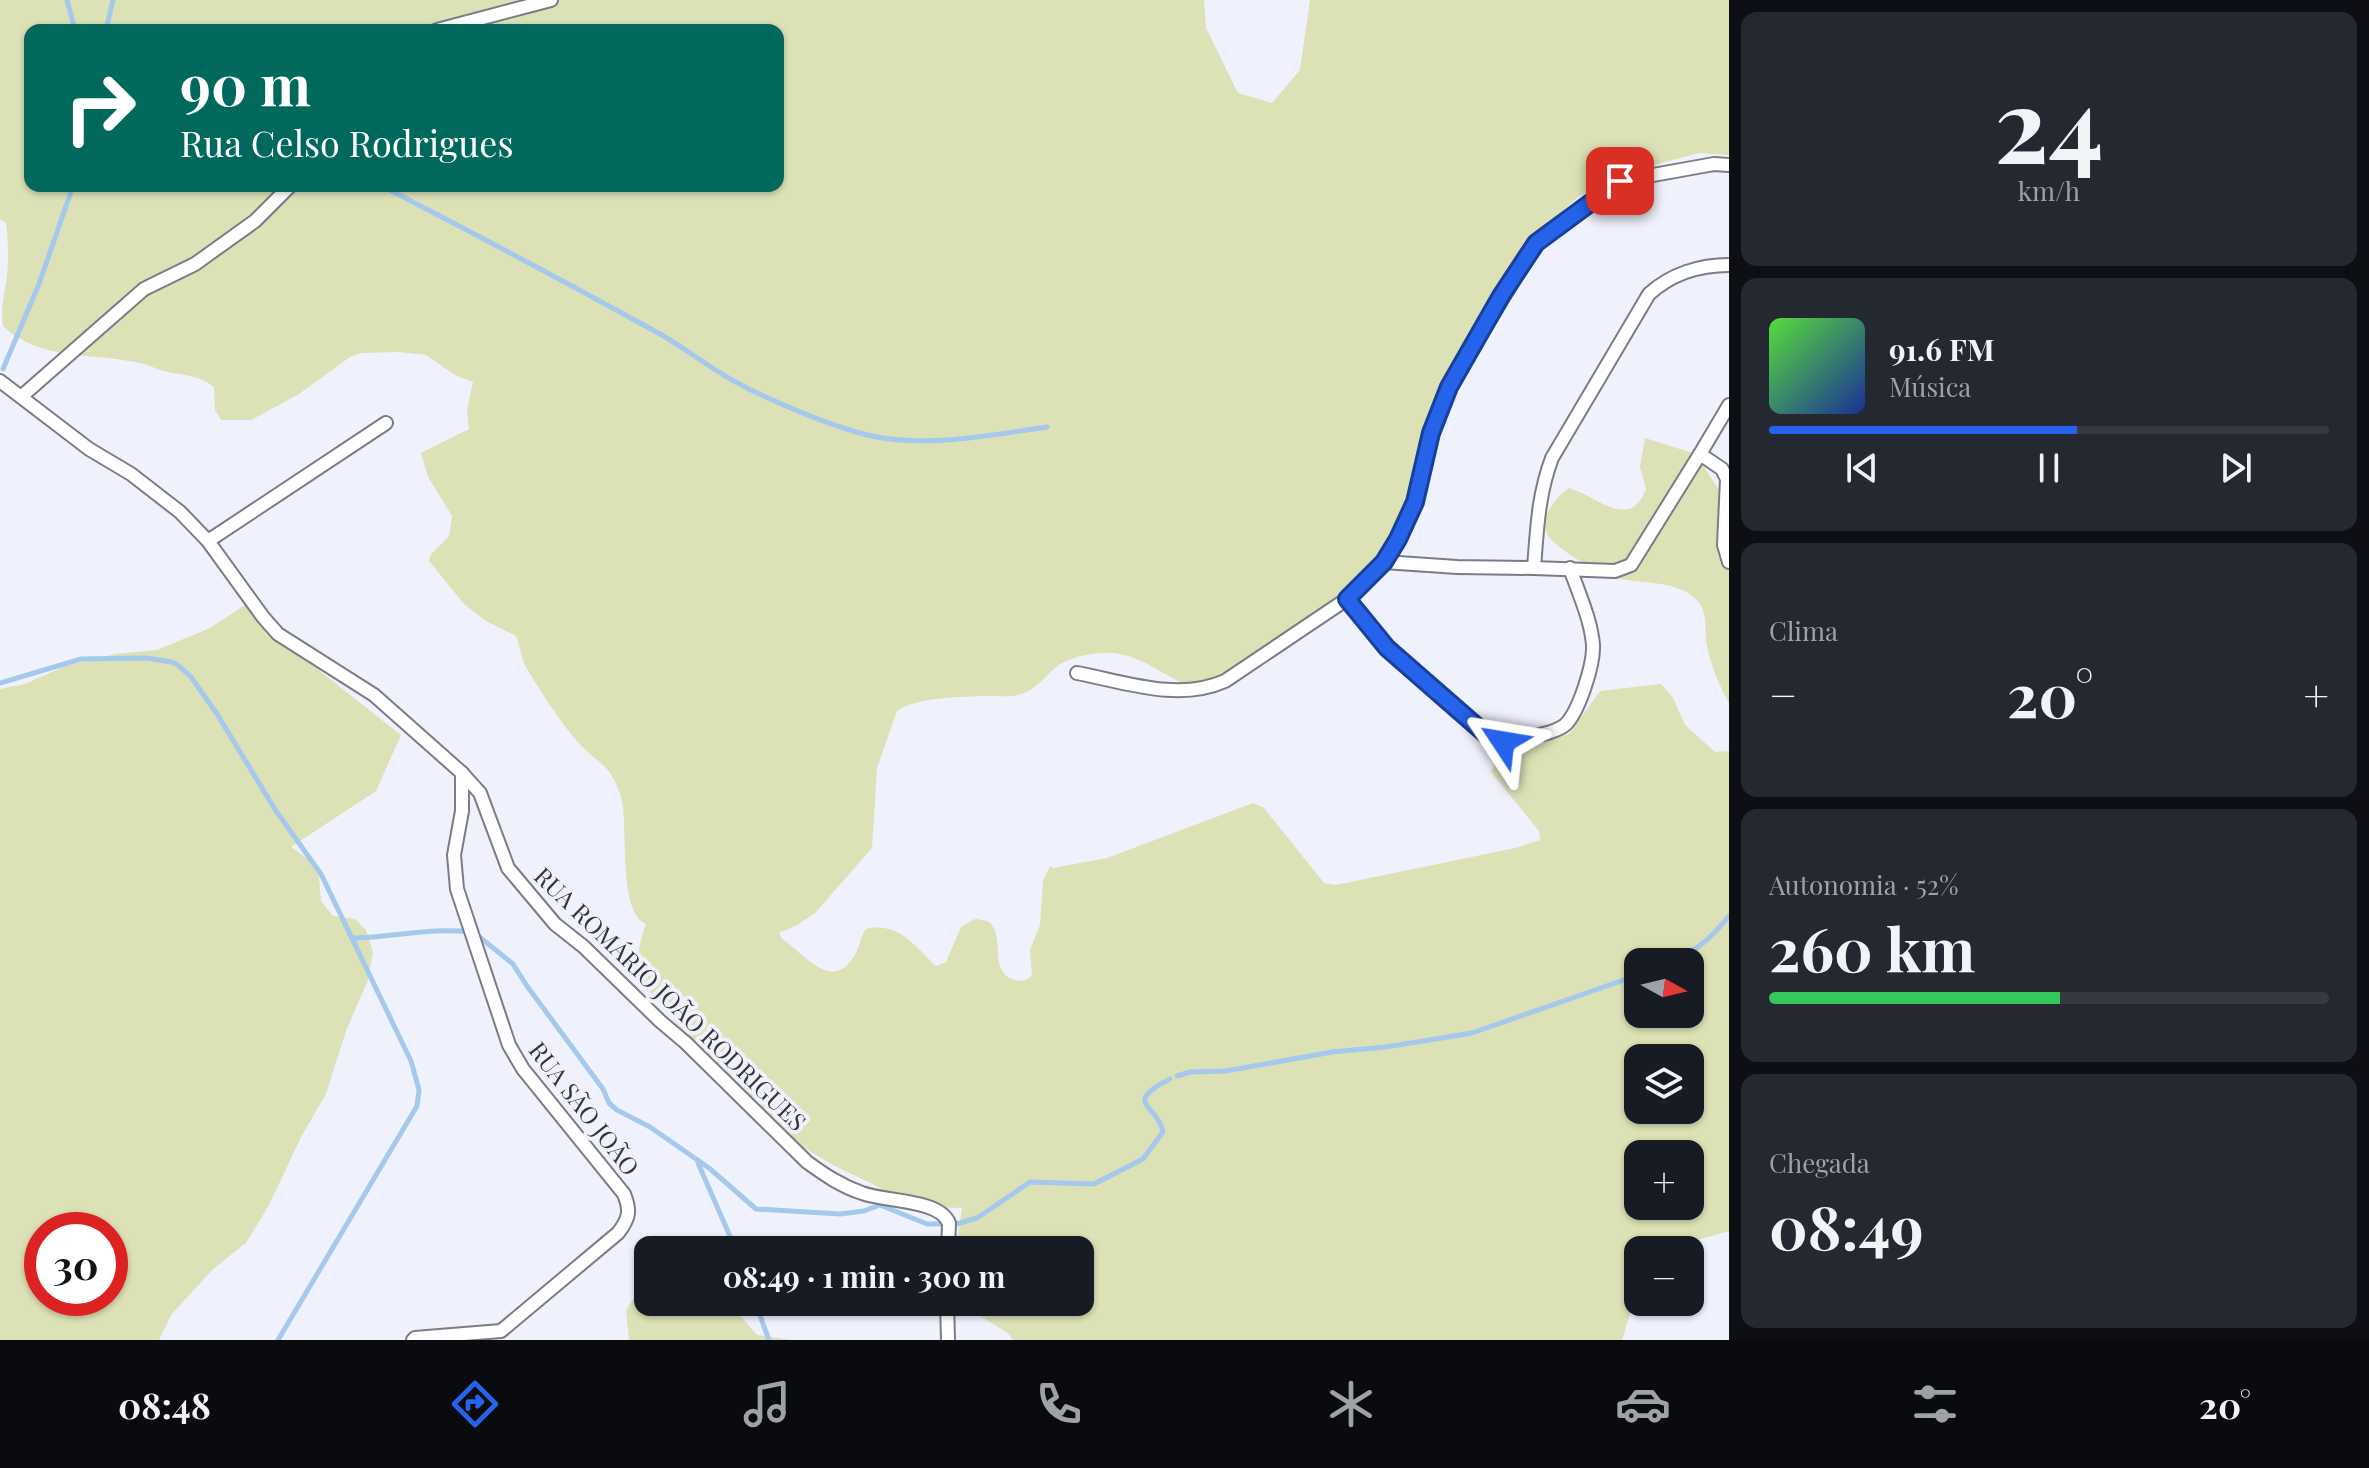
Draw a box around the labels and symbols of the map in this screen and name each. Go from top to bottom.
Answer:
pin [1586,147,1654,215]
position arrow [1461,700,1545,784]
street label: RUA ROMÁRIO JOÃO RODRIGUES [528,859,814,1137]
north arrow [1624,948,1704,1028]
street label: RUA SÃO JOÃO [523,1035,647,1181]
speed limit sign: 30 [24,1212,128,1316]

